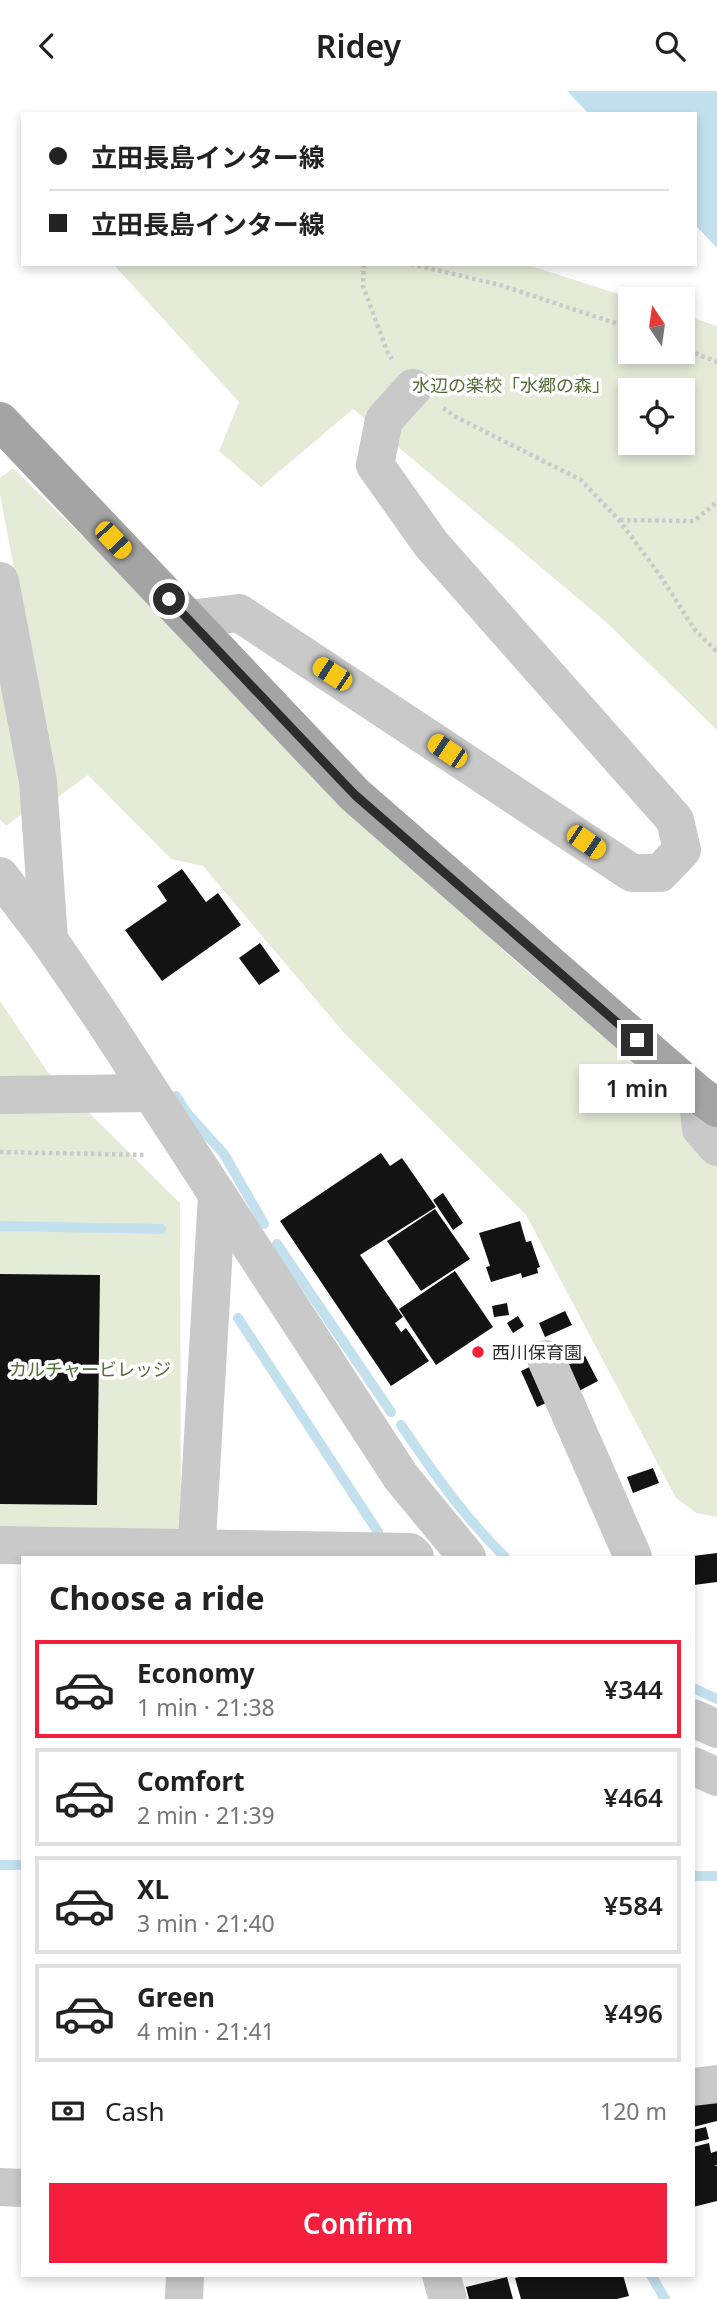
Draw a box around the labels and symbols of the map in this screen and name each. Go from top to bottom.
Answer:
north arrow [618,287,695,364]
park label: 水辺の楽校「水郷の森」 [412,373,610,397]
car [91,517,136,563]
route start [153,583,185,615]
car [309,654,356,694]
car [424,731,471,771]
car [563,822,610,862]
route end [621,1024,653,1056]
callout: 1 min [579,1065,695,1114]
place label: 西川保育園 [492,1340,582,1364]
marker: 西川保育園 [470,1344,486,1360]
park label: カルチャービレッジ [9,1357,171,1381]

